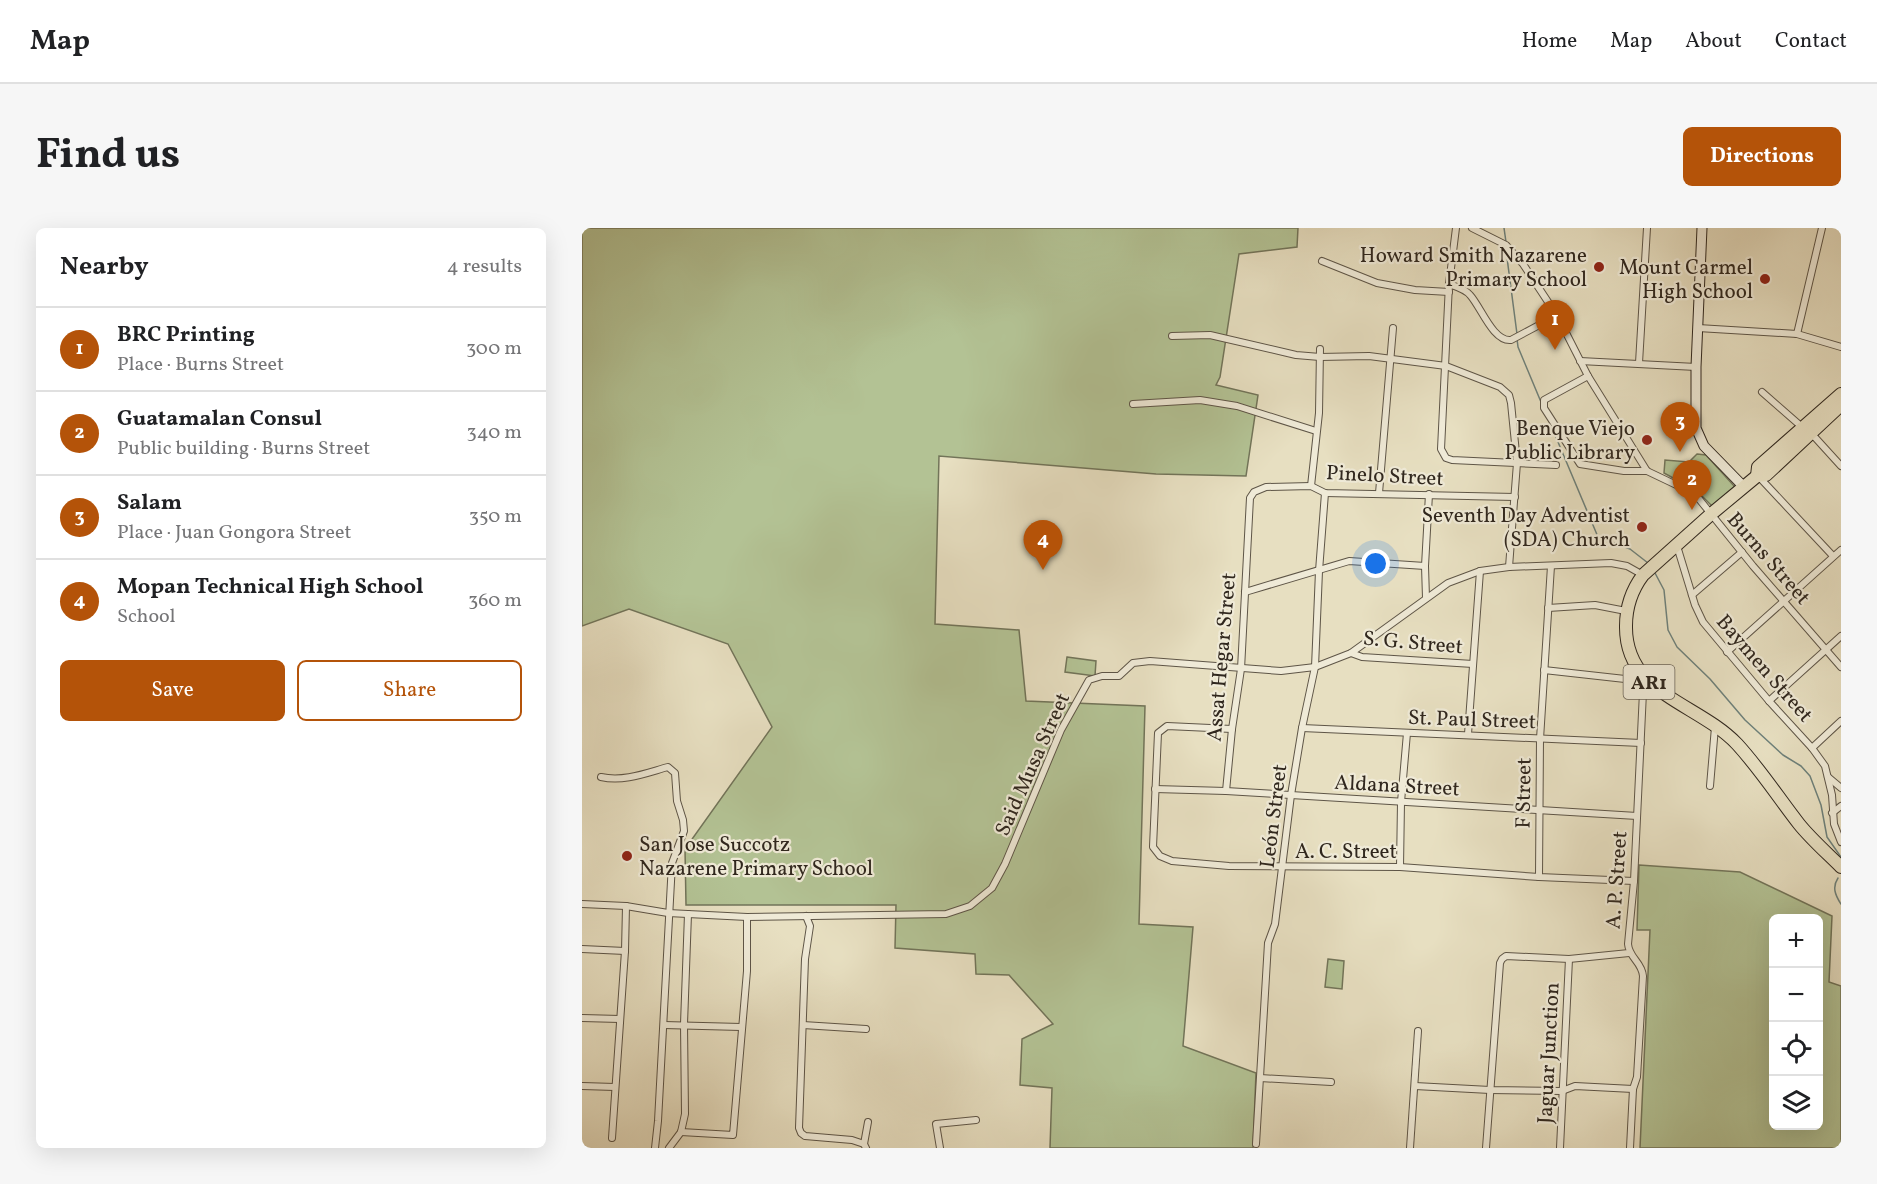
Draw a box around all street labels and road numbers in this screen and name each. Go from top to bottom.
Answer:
street label: Pinelo Street [1325,459,1444,494]
street label: Burns Street [1719,506,1816,612]
street label: Assat Hegar Street [1201,571,1244,743]
street label: Baymen Street [1709,609,1819,729]
street label: S. G. Street [1362,625,1464,662]
road number: AR1 [1624,665,1674,699]
street label: Said Musa Street [989,688,1078,841]
street label: St. Paul Street [1407,704,1536,737]
street label: F Street [1509,757,1540,829]
street label: León Street [1254,762,1295,870]
street label: Aldana Street [1333,769,1460,804]
street label: A. P. Street [1600,830,1635,930]
street label: A. C. Street [1295,838,1397,867]
street label: Jaguar Junction [1531,982,1568,1124]

